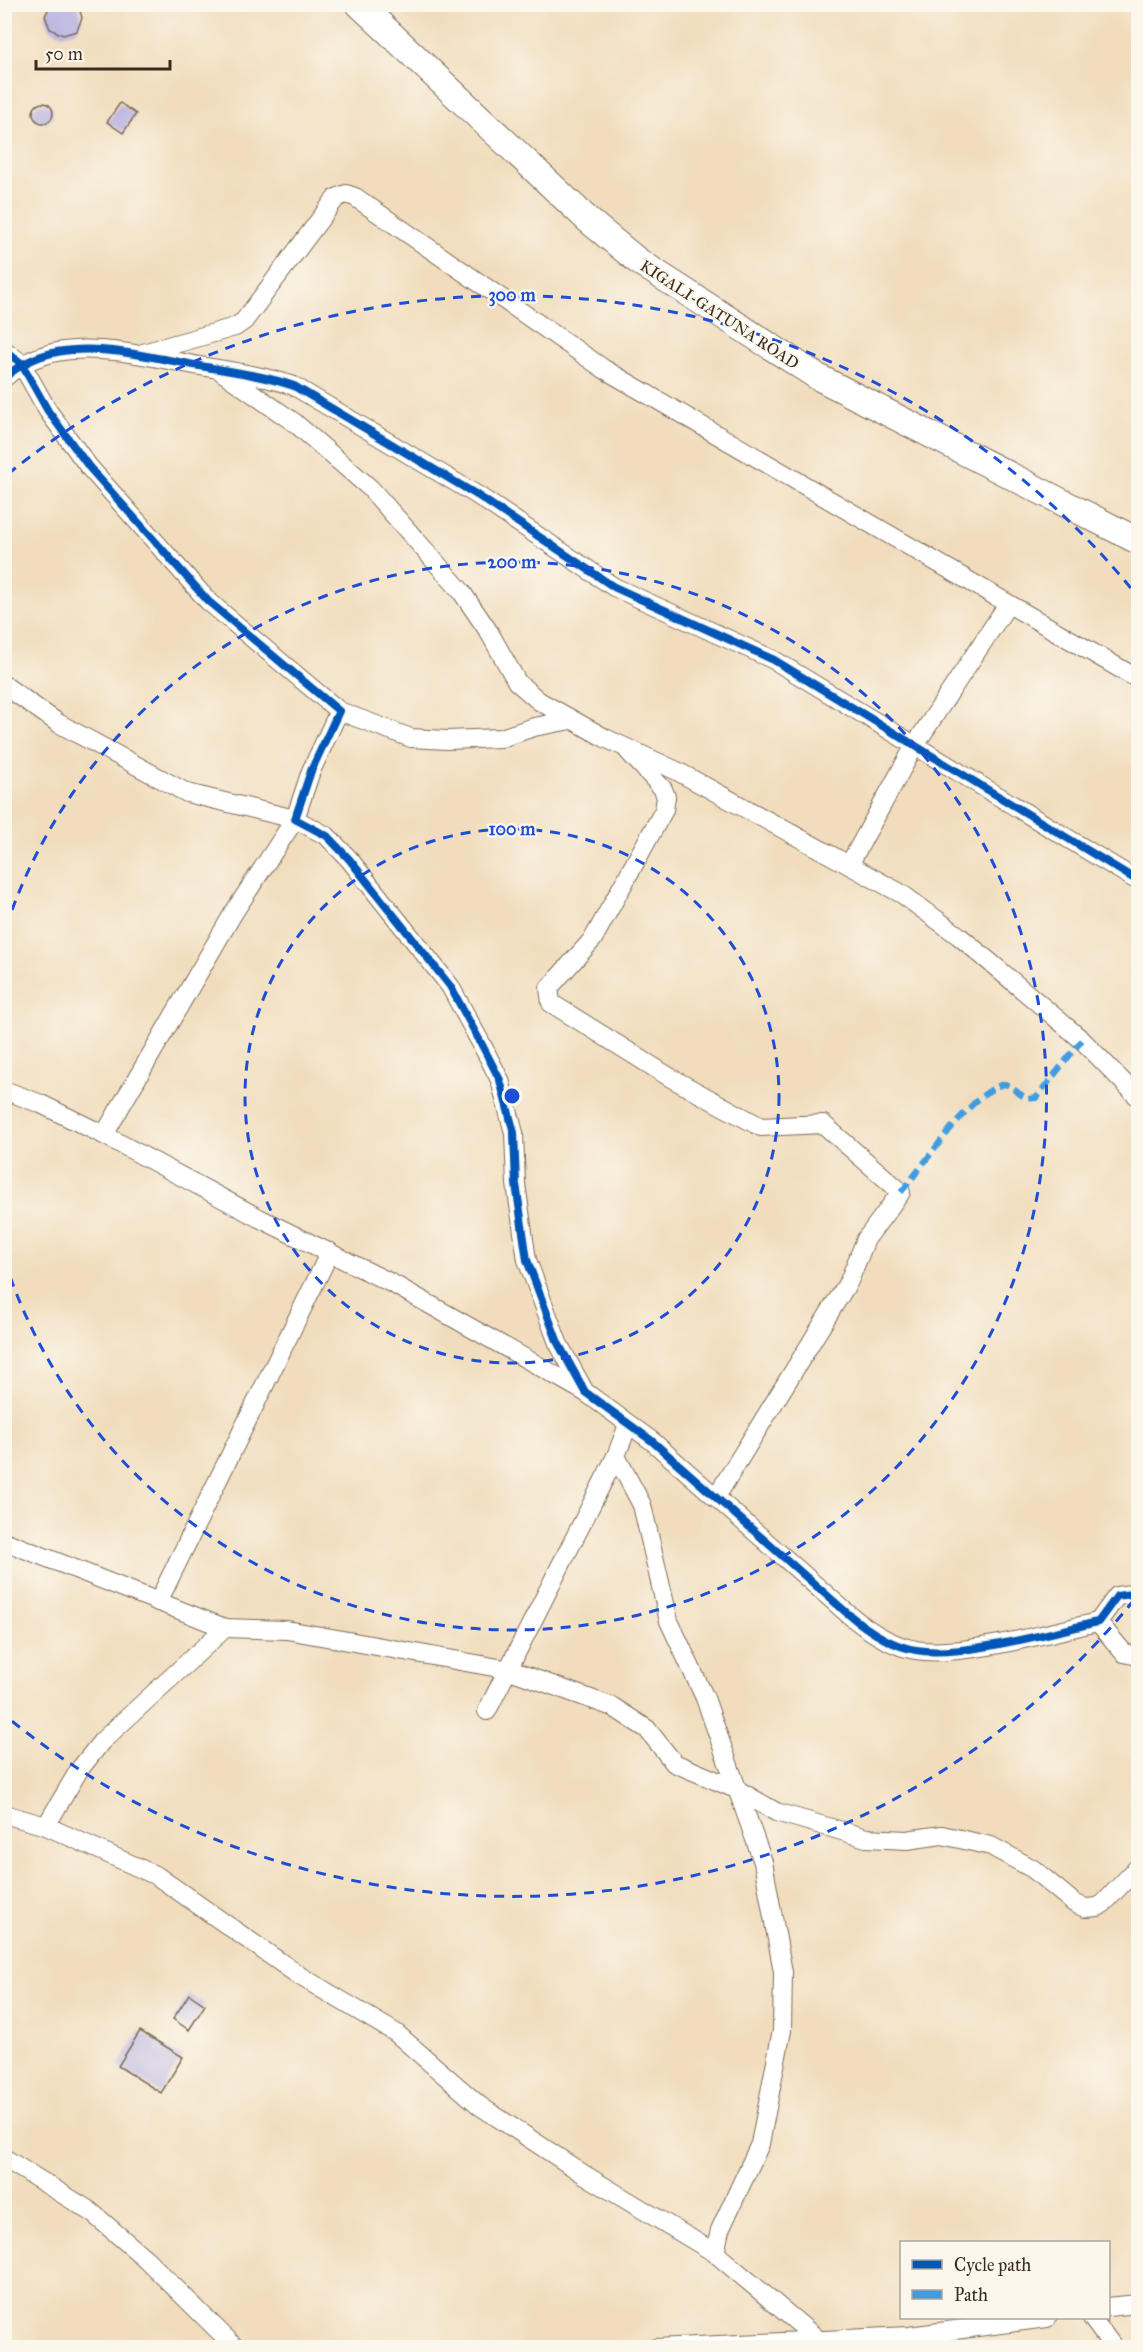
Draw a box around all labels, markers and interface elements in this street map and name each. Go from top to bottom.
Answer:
scale bar [36,33,170,71]
text: 50 m [45,43,83,65]
street label: KIGALI-GATUNA ROAD [637,256,803,373]
text: 300 m [488,284,536,307]
text: 200 m [488,551,537,573]
text: 100 m [489,818,536,840]
centre of rings [502,1086,522,1106]
legend [900,2241,1110,2319]
text: Cycle path [954,2254,1031,2276]
text: Path [954,2284,988,2306]

